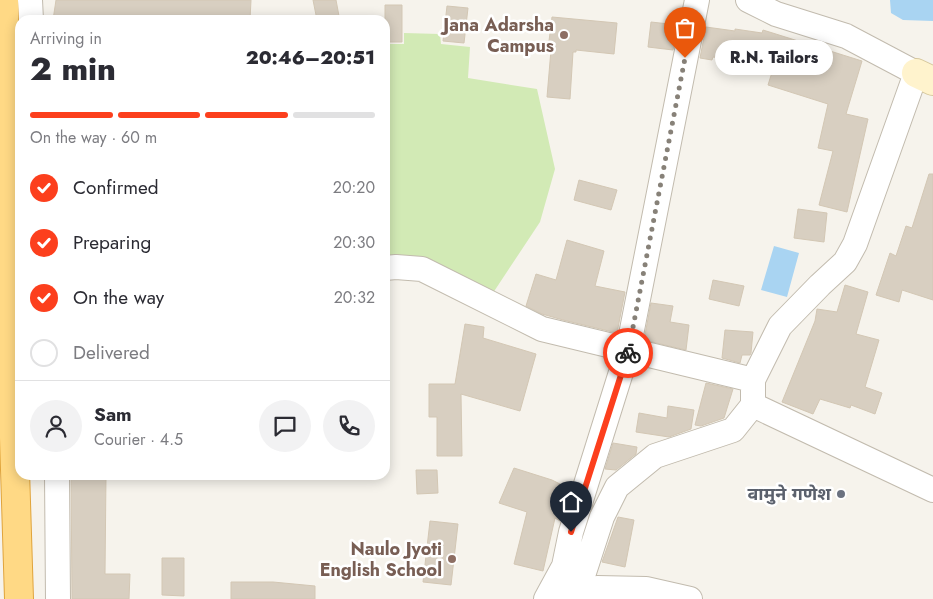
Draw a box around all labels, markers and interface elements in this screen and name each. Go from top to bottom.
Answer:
pin [664,7,706,58]
place label: Jana Adarsha Campus [440,12,554,59]
icon: bag [671,14,699,42]
text: Arriving in [30,27,102,50]
marker: Jana Adarsha Campus [558,29,570,41]
callout: R.N. Tailors [715,40,832,76]
text: 20:46–20:51 [246,44,375,71]
text: 2 min [30,46,116,92]
text: R.N. Tailors [730,46,818,69]
text: On the way · 60 m [30,126,157,149]
icon: check [30,174,58,202]
text: Confirmed [73,174,159,201]
text: 20:20 [333,176,375,199]
icon: check [30,229,58,257]
text: Preparing [73,229,151,256]
text: 20:30 [333,231,375,254]
icon: check [30,284,58,312]
text: On the way [73,284,164,311]
text: 20:32 [334,286,375,309]
courier [603,328,653,378]
text: Delivered [73,339,150,366]
icon: bike [614,339,642,367]
button: person [30,400,82,452]
button: chat [259,400,311,452]
button: phone [323,400,375,452]
text: Sam [94,401,132,428]
text: Courier · 4.5 [94,428,183,451]
pin [550,481,592,532]
place label: वामुने गणेश [747,481,831,507]
icon: home [557,488,585,516]
marker: वामुने गणेश [835,488,847,500]
place label: Naulo Jyoti English School [320,536,442,583]
marker: Naulo Jyoti English School [446,553,458,565]

